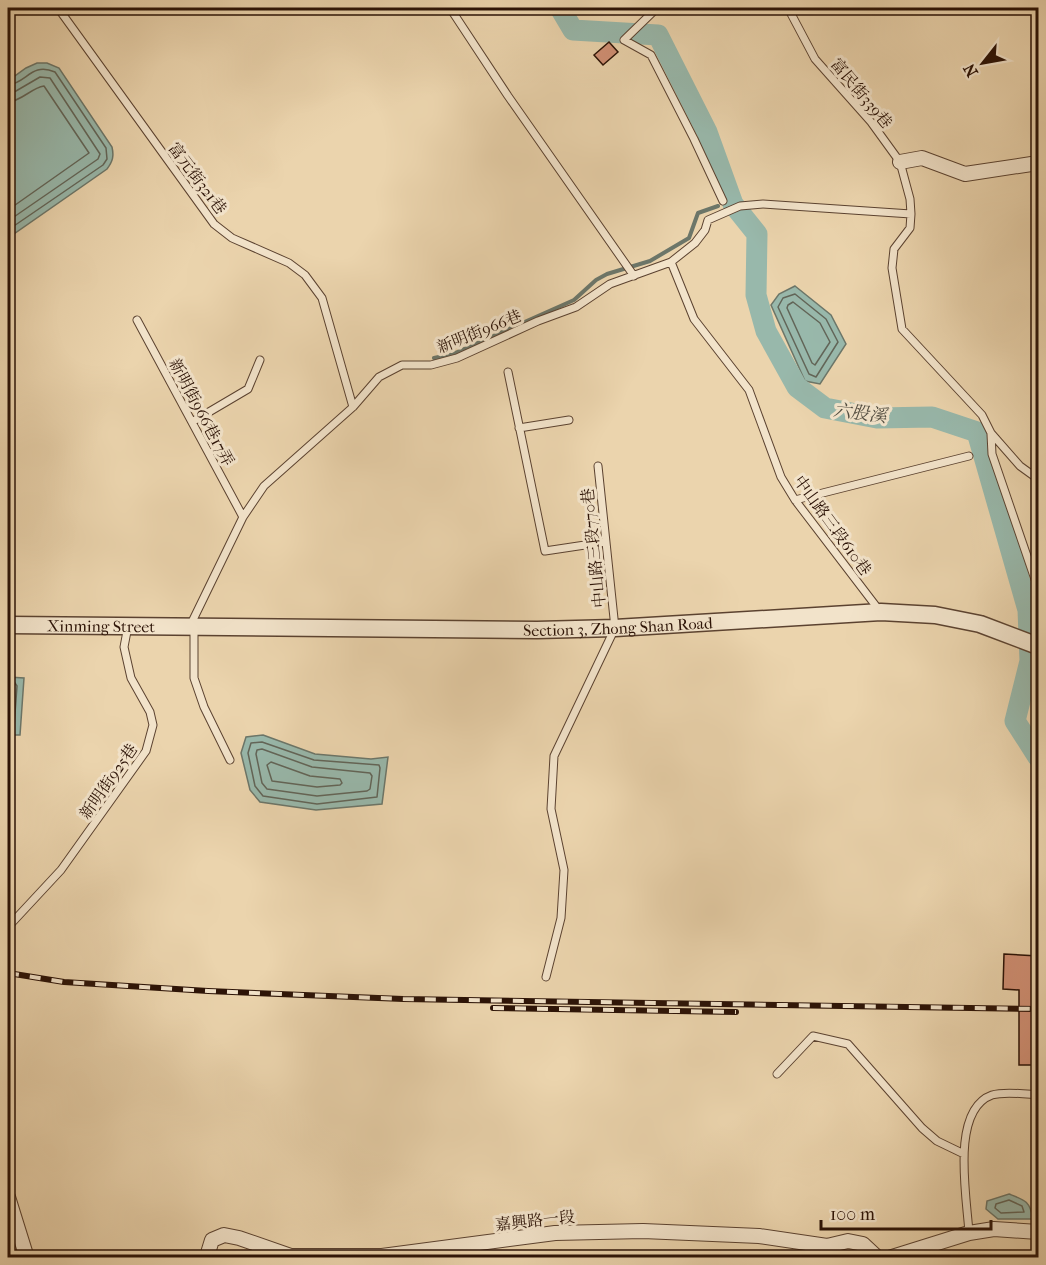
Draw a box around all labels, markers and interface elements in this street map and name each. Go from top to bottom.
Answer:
north arrow [953,33,1013,93]
street label: 富民街339巷 [827,54,896,132]
text: N [959,60,982,81]
street label: 富元街321巷 [165,139,231,218]
street label: 新明街966巷 [434,306,524,357]
street label: 新明街966巷17弄 [165,355,238,469]
water label: 六股溪 [832,400,890,427]
street label: 中山路三段610巷 [790,472,875,579]
street label: 中山路三段770巷 [578,487,609,609]
street label: Section 3, Zhong Shan Road [523,613,713,640]
street label: Xinming Street [47,616,155,636]
street label: 新明街925巷 [76,740,141,823]
scale bar [821,1193,990,1231]
text: 100 m [830,1204,875,1225]
street label: 嘉興路一段 [494,1207,576,1234]

